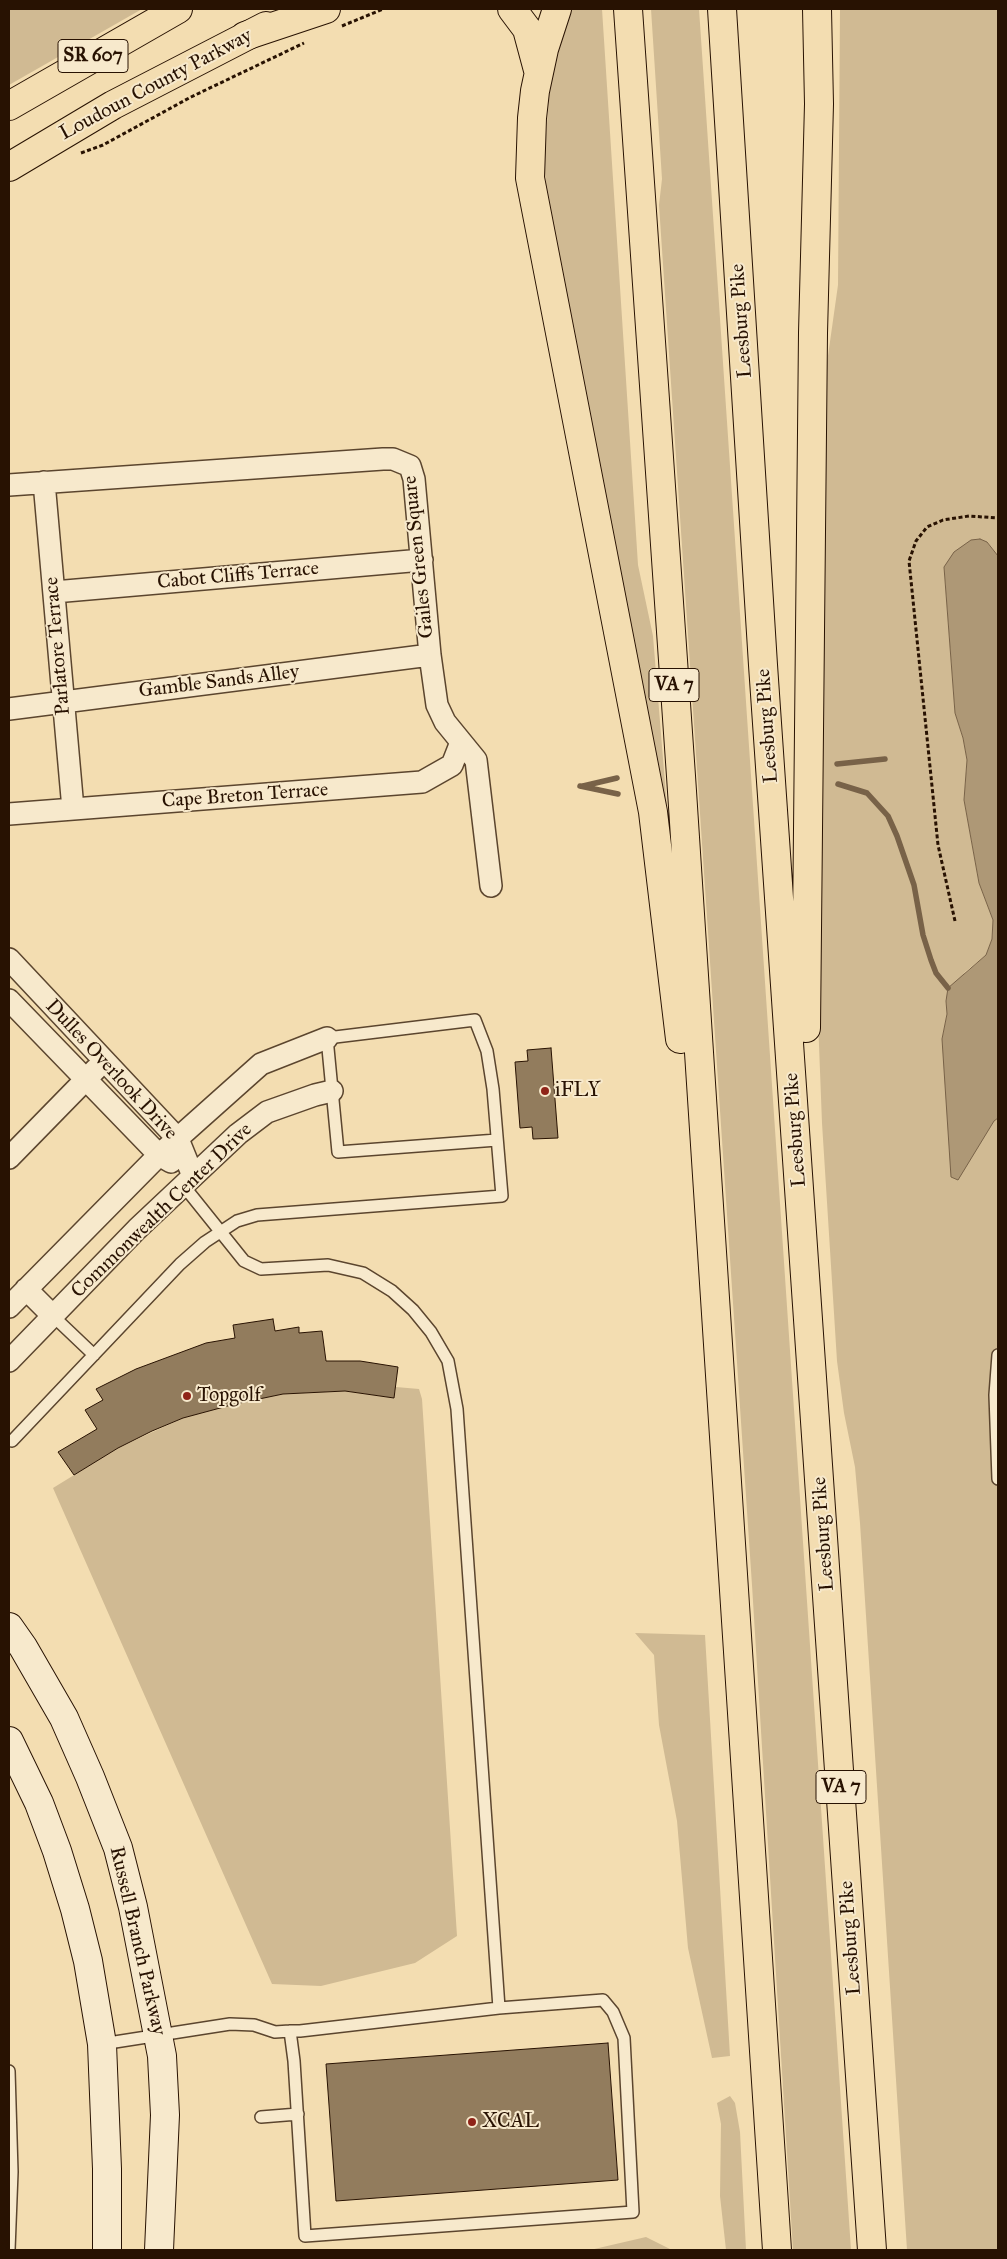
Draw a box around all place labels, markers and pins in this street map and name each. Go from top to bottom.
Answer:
place label: iFLY [555,1079,601,1103]
marker: iFLY [539,1085,551,1097]
place label: Topgolf [197,1384,261,1408]
marker: Topgolf [181,1390,193,1402]
place label: XCAL [482,2110,539,2134]
marker: XCAL [466,2116,478,2128]

